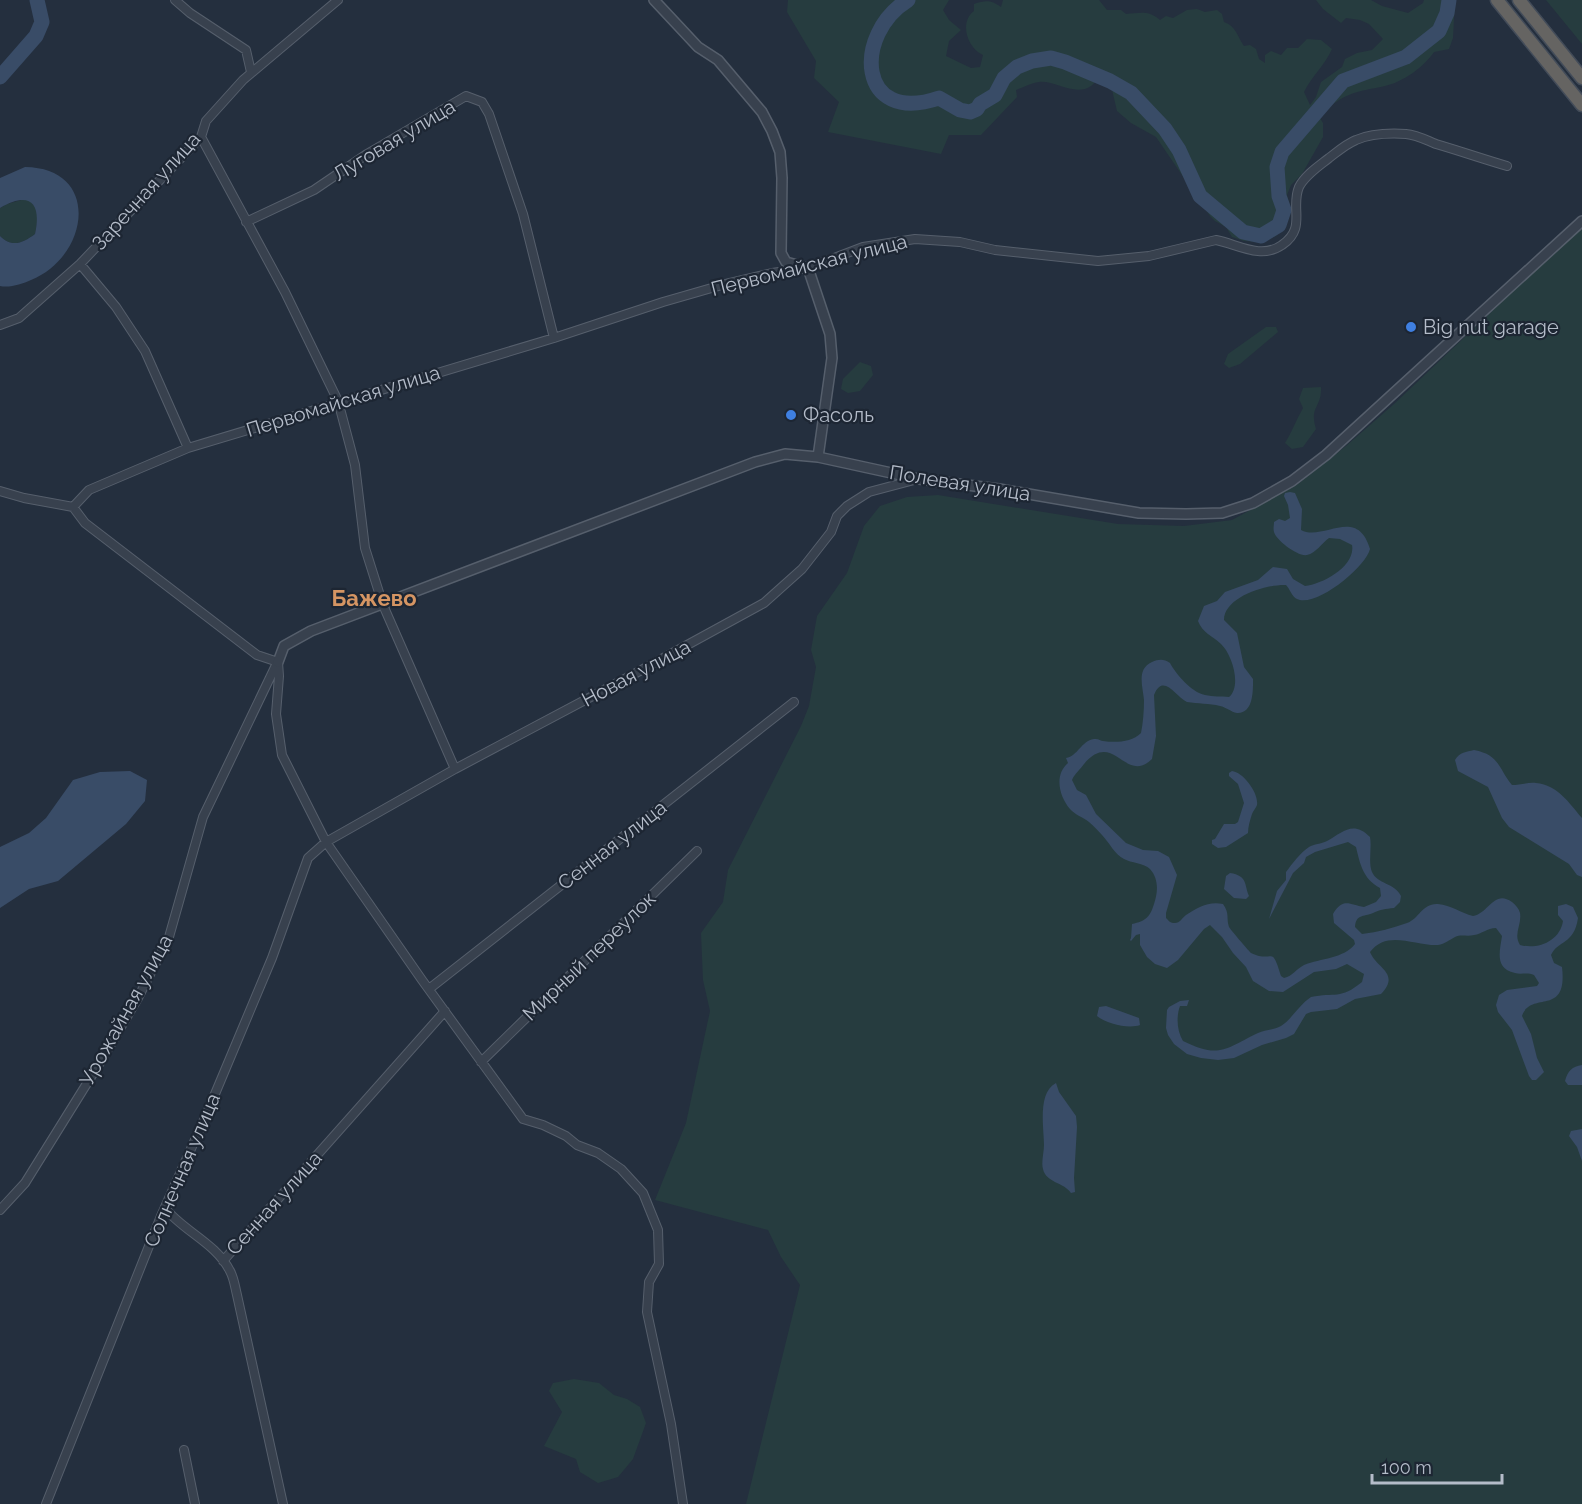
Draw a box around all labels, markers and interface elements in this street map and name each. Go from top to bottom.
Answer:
street label: Луговая улица [328,94,460,186]
street label: Заречная улица [87,127,205,255]
street label: Первомайская улица [708,229,910,301]
place label: Big nut garage [1423,315,1559,339]
marker: Big nut garage [1404,320,1418,334]
street label: Первомайская улица [243,360,443,442]
place label: Фасоль [803,403,874,427]
marker: Фасоль [784,408,798,422]
street label: Полевая улица [888,460,1032,506]
district label: Бажево [331,585,417,611]
street label: Новая улица [578,634,694,712]
street label: Сенная улица [553,795,671,895]
street label: Мирный переулок [518,886,660,1026]
street label: Урожайная улица [74,930,178,1090]
street label: Солнечная улица [139,1089,225,1251]
street label: Сенная улица [221,1146,327,1260]
scale bar [1372,1447,1502,1485]
text: 100 m [1381,1457,1432,1478]

